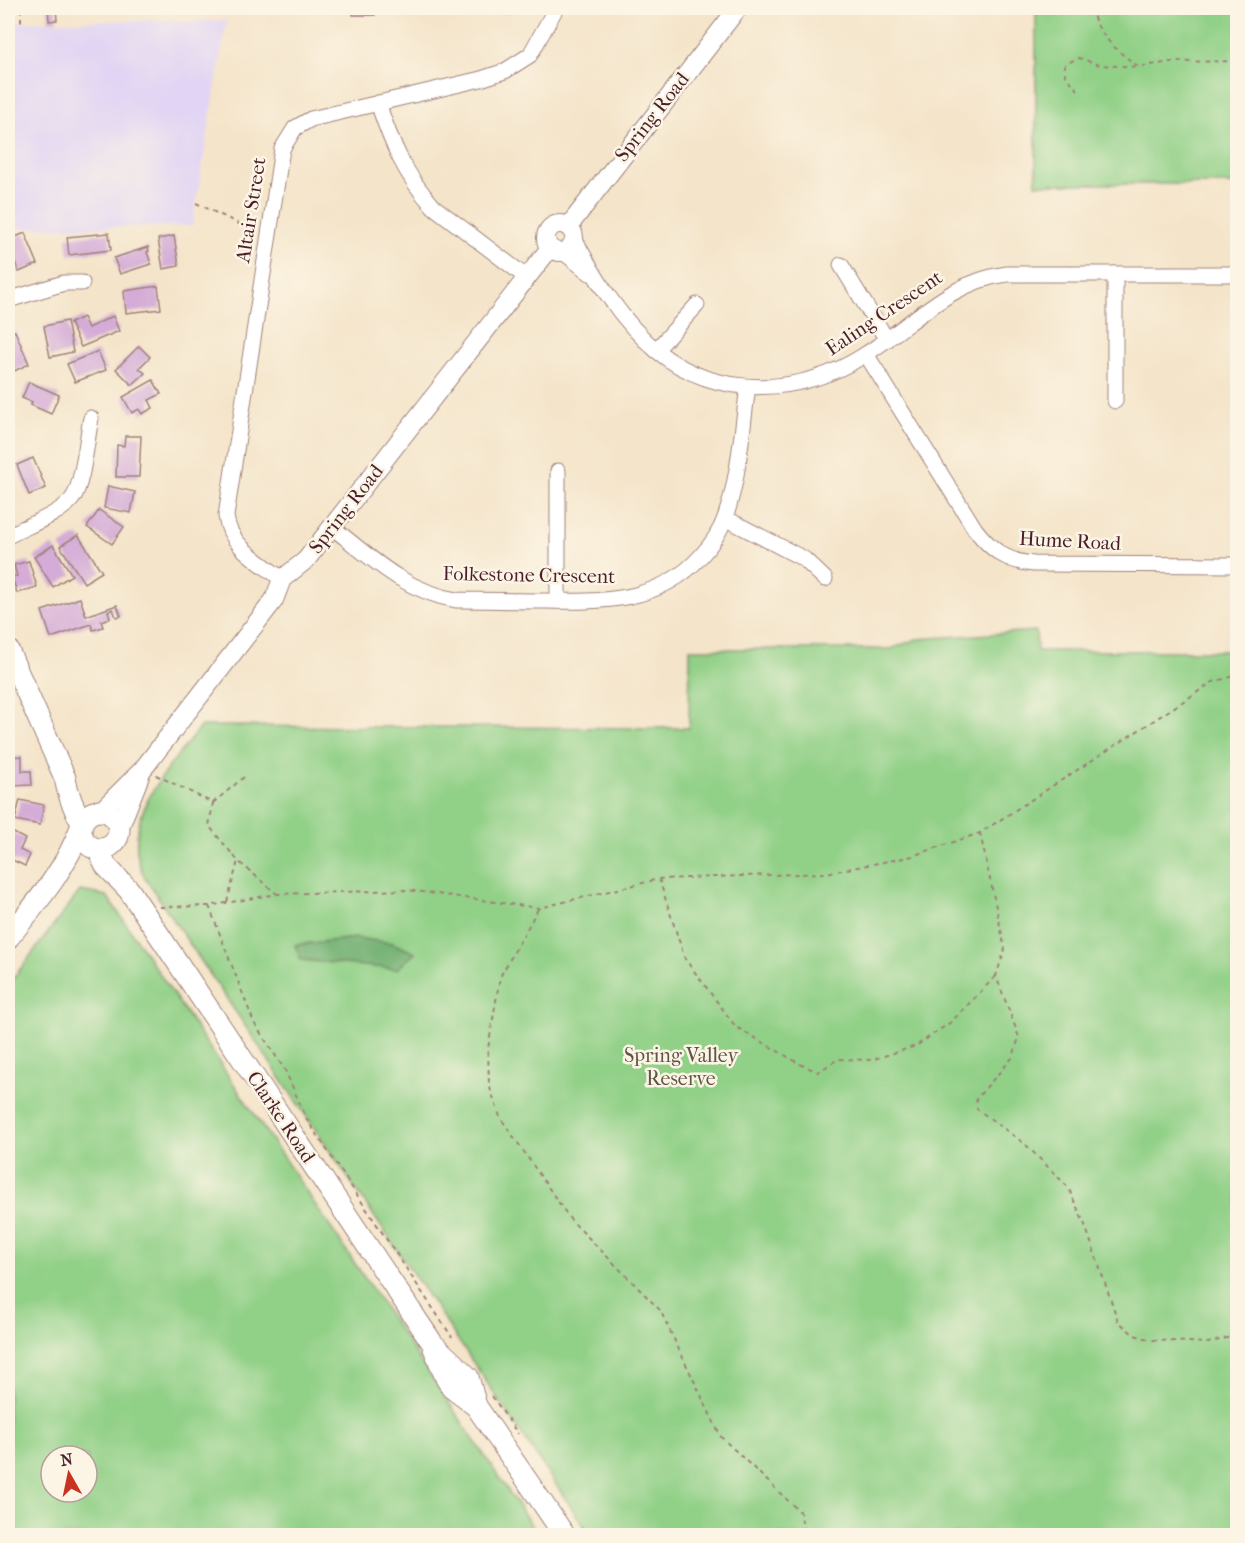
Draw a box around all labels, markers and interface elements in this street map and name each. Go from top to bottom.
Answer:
street label: Spring Road [610,67,695,166]
street label: Altair Street [231,156,271,265]
street label: Ealing Crescent [821,265,947,361]
street label: Spring Road [304,459,389,558]
street label: Hume Road [1018,527,1123,555]
street label: Folkestone Crescent [442,562,616,588]
park label: Spring Valley Reserve [624,1044,739,1090]
street label: Clarke Road [242,1067,321,1168]
north arrow [39,1444,99,1504]
text: N [59,1449,75,1470]

